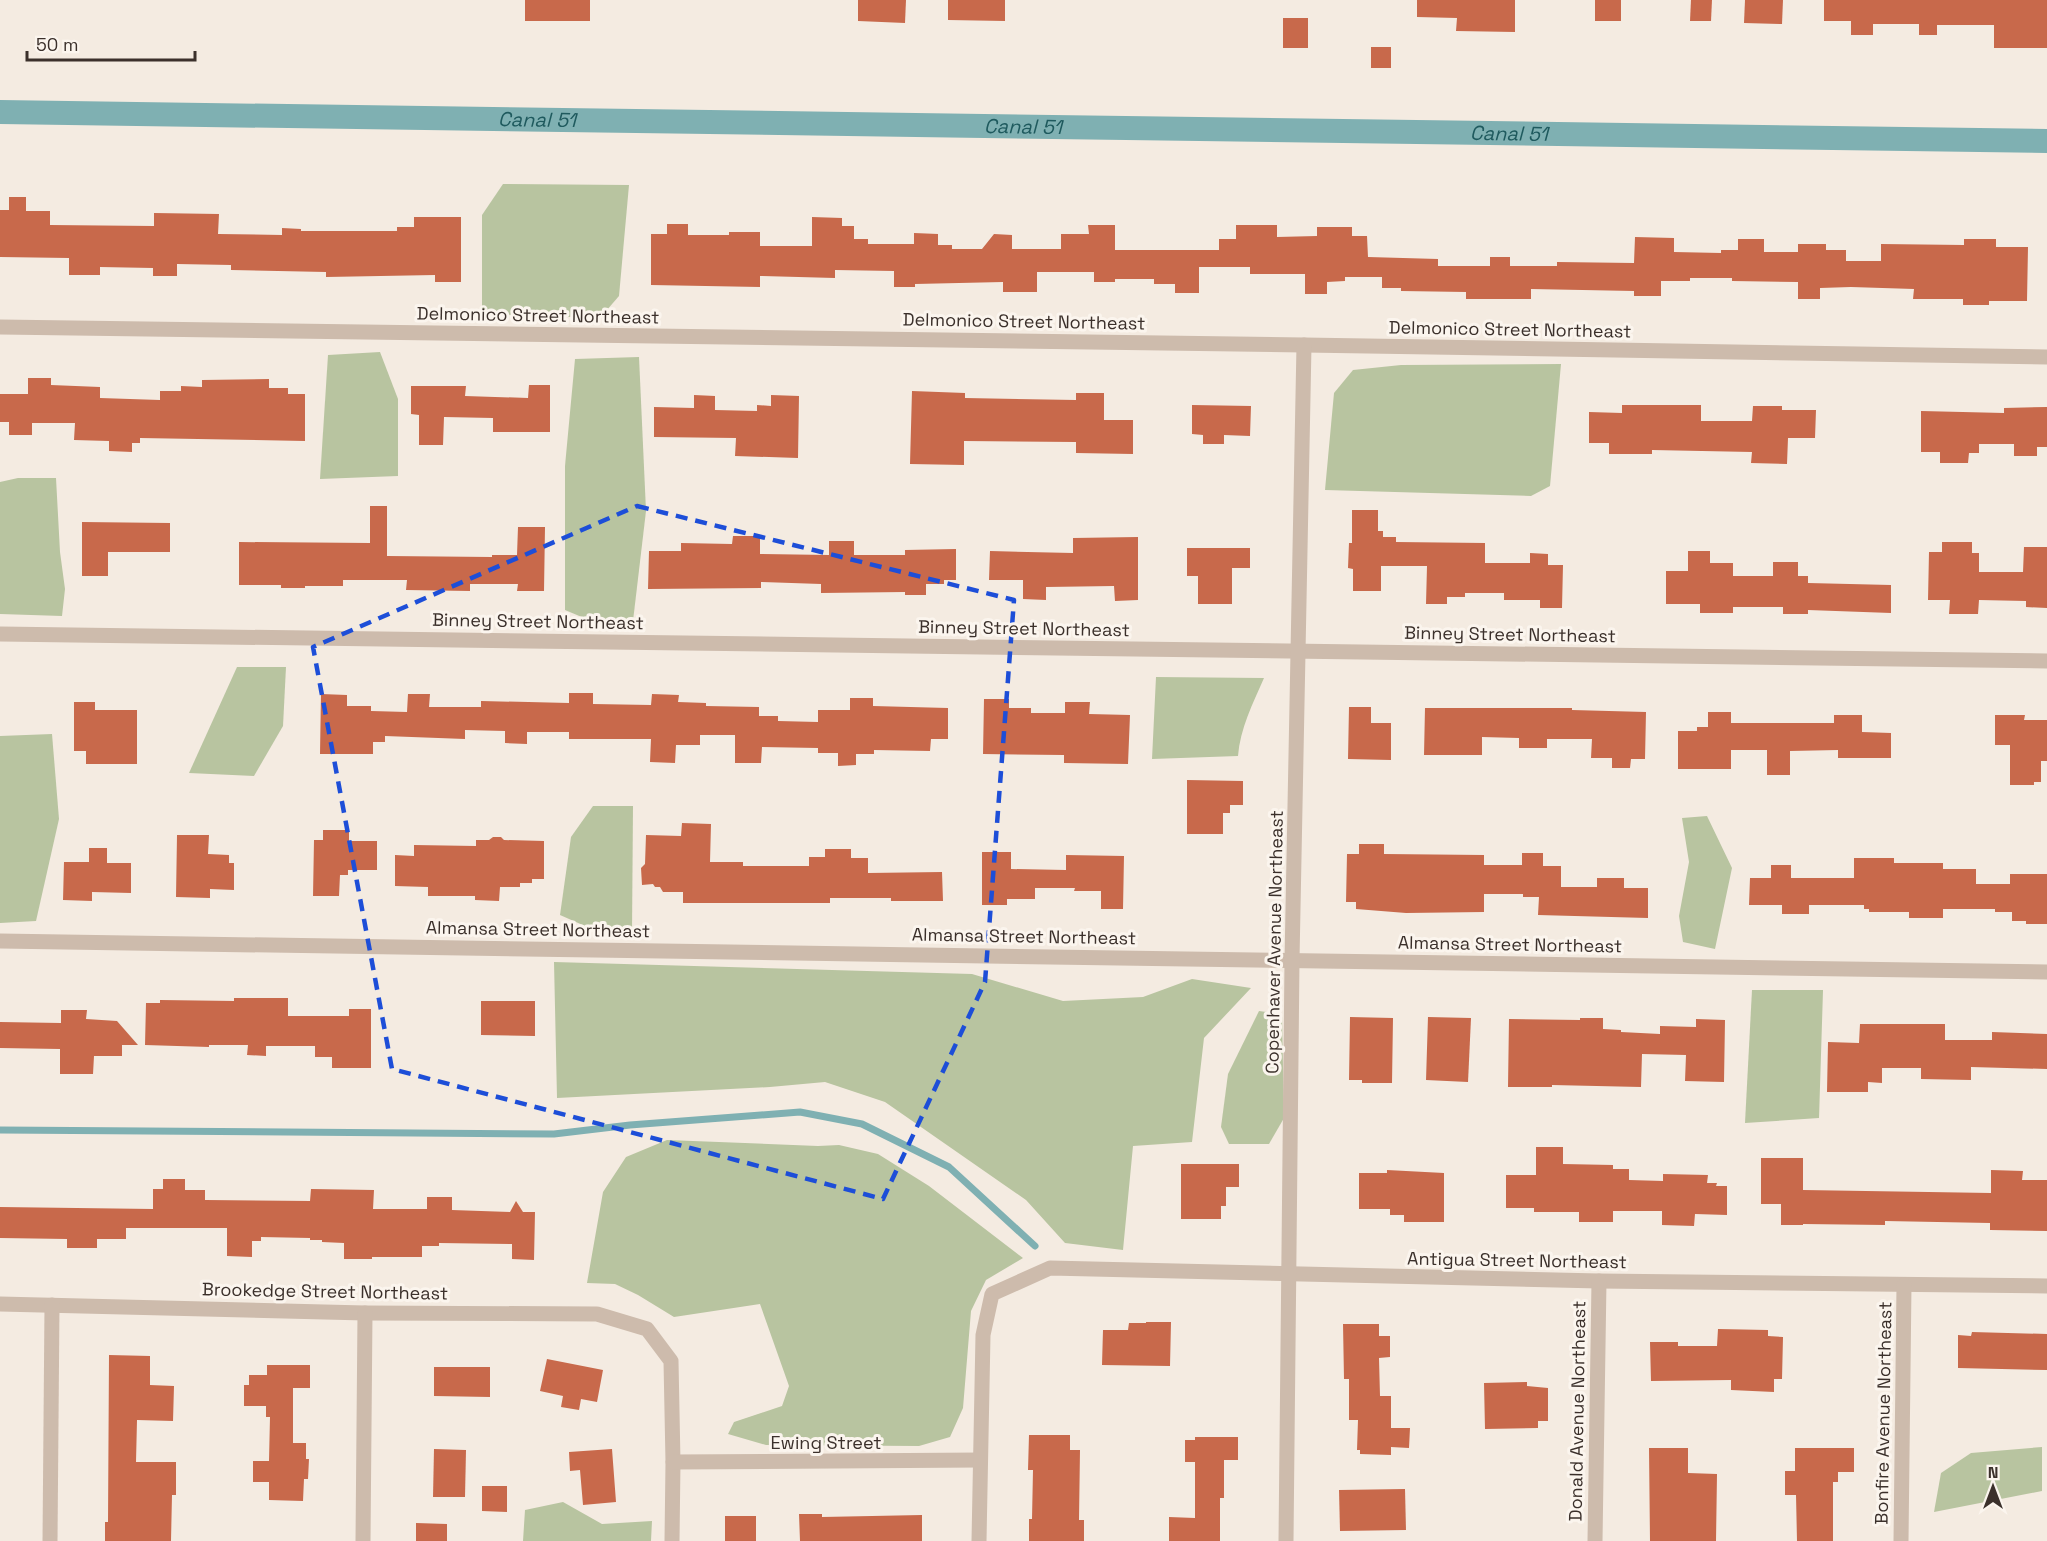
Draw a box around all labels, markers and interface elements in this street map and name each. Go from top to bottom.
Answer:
scale bar [27,24,195,62]
text: 50 m [36,33,78,56]
water label: Canal 51 [498,106,579,133]
water label: Canal 51 [984,113,1065,140]
water label: Canal 51 [1470,120,1551,147]
street label: Delmonico Street Northeast [416,301,660,329]
street label: Delmonico Street Northeast [902,307,1146,335]
street label: Delmonico Street Northeast [1388,315,1632,343]
street label: Binney Street Northeast [432,608,644,634]
street label: Binney Street Northeast [918,615,1130,641]
street label: Binney Street Northeast [1404,621,1616,647]
street label: Copenhaver Avenue Northeast [1260,810,1288,1074]
street label: Almansa Street Northeast [426,916,650,942]
street label: Almansa Street Northeast [912,923,1136,949]
street label: Almansa Street Northeast [1398,931,1622,957]
street label: Antigua Street Northeast [1407,1247,1627,1273]
street label: Brookedge Street Northeast [202,1277,448,1305]
street label: Donald Avenue Northeast [1564,1300,1590,1522]
street label: Bonfire Avenue Northeast [1870,1301,1896,1525]
street label: Ewing Street [770,1431,882,1454]
north arrow [1963,1457,2023,1517]
text: N [1988,1462,1998,1483]

